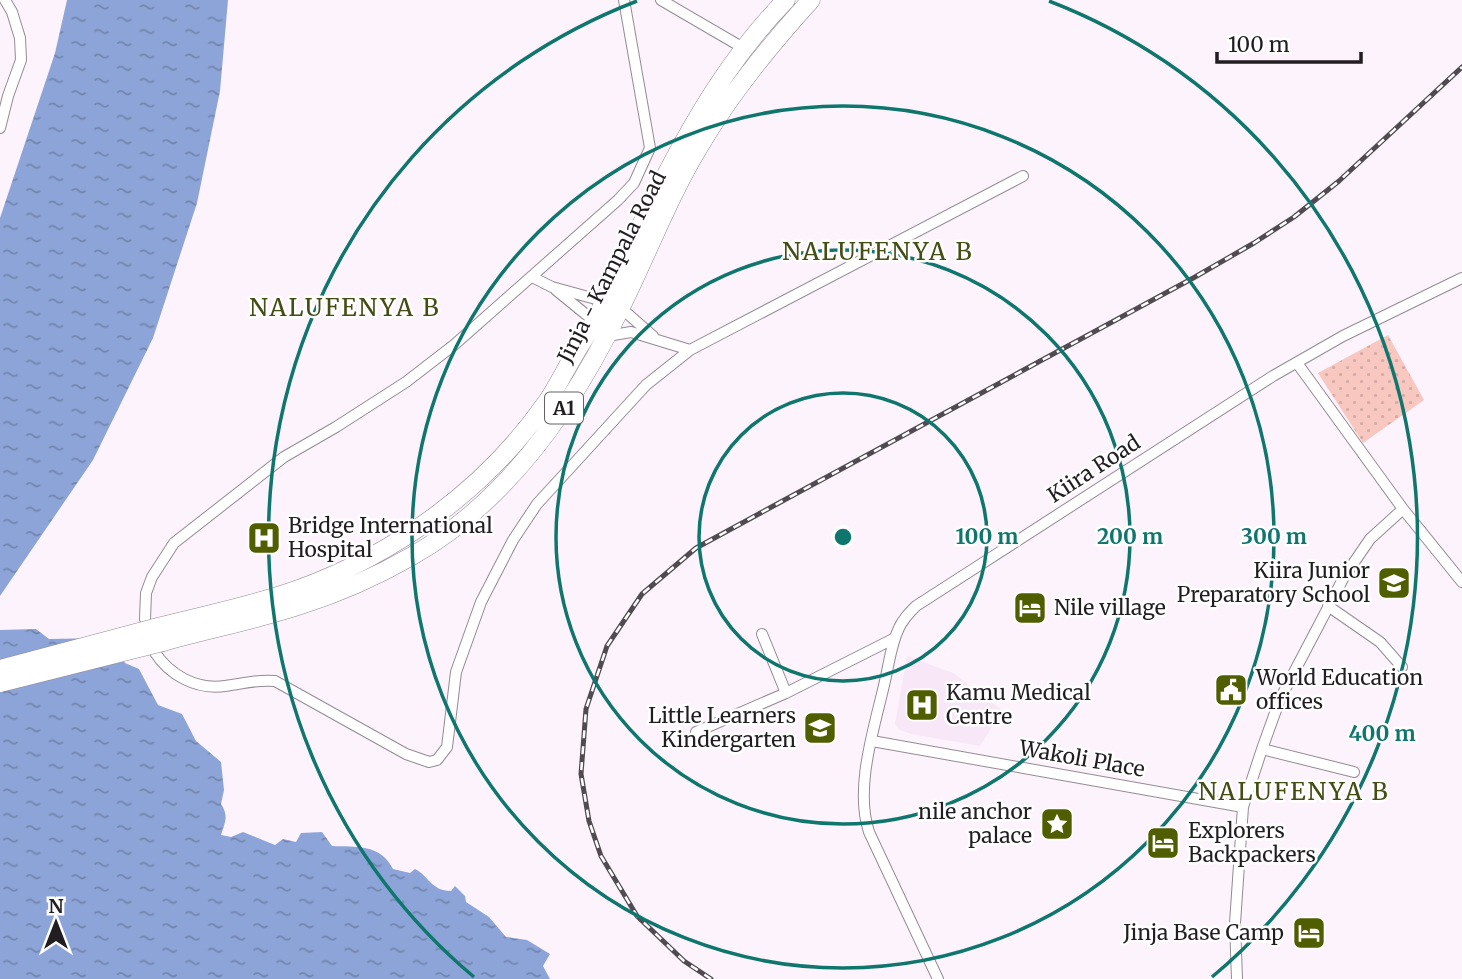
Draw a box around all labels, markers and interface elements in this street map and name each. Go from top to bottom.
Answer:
scale bar [1217,21,1360,65]
text: 100 m [1228,31,1290,58]
street label: Jinja - Kampala Road [551,166,672,368]
district label: NALUFENYA B [782,236,974,267]
district label: NALUFENYA B [249,292,441,323]
road number: A1 [545,392,583,424]
street label: Kiira Road [1042,428,1145,509]
place label: Bridge International Hospital [288,512,493,563]
hospital icon: Bridge International Hospital [245,519,283,557]
text: 100 m [956,523,1018,550]
text: 200 m [1097,523,1163,550]
text: 300 m [1241,523,1307,550]
centre of rings [831,525,855,549]
place label: Kiira Junior Preparatory School [1177,557,1370,608]
school or university icon: Kiira Junior Preparatory School [1375,564,1413,602]
hotel icon: Nile village [1011,589,1049,627]
place label: Nile village [1054,594,1166,621]
place label: World Education offices [1255,664,1423,715]
public building icon: World Education offices [1212,671,1250,709]
place label: Kamu Medical Centre [946,679,1091,730]
hospital icon: Kamu Medical Centre [903,686,941,724]
place label: Little Learners Kindergarten [648,702,796,753]
school or university icon: Little Learners Kindergarten [801,709,839,747]
text: 400 m [1348,720,1416,747]
street label: Wakoli Place [1016,734,1147,783]
district label: NALUFENYA B [1198,776,1390,807]
place label: nile anchor palace [918,798,1032,849]
place icon: nile anchor palace [1038,805,1076,843]
place label: Explorers Backpackers [1188,817,1316,868]
hotel icon: Explorers Backpackers [1144,824,1182,862]
north arrow [21,888,91,958]
text: N [48,894,64,918]
hotel icon: Jinja Base Camp [1290,914,1328,952]
place label: Jinja Base Camp [1122,919,1284,946]

